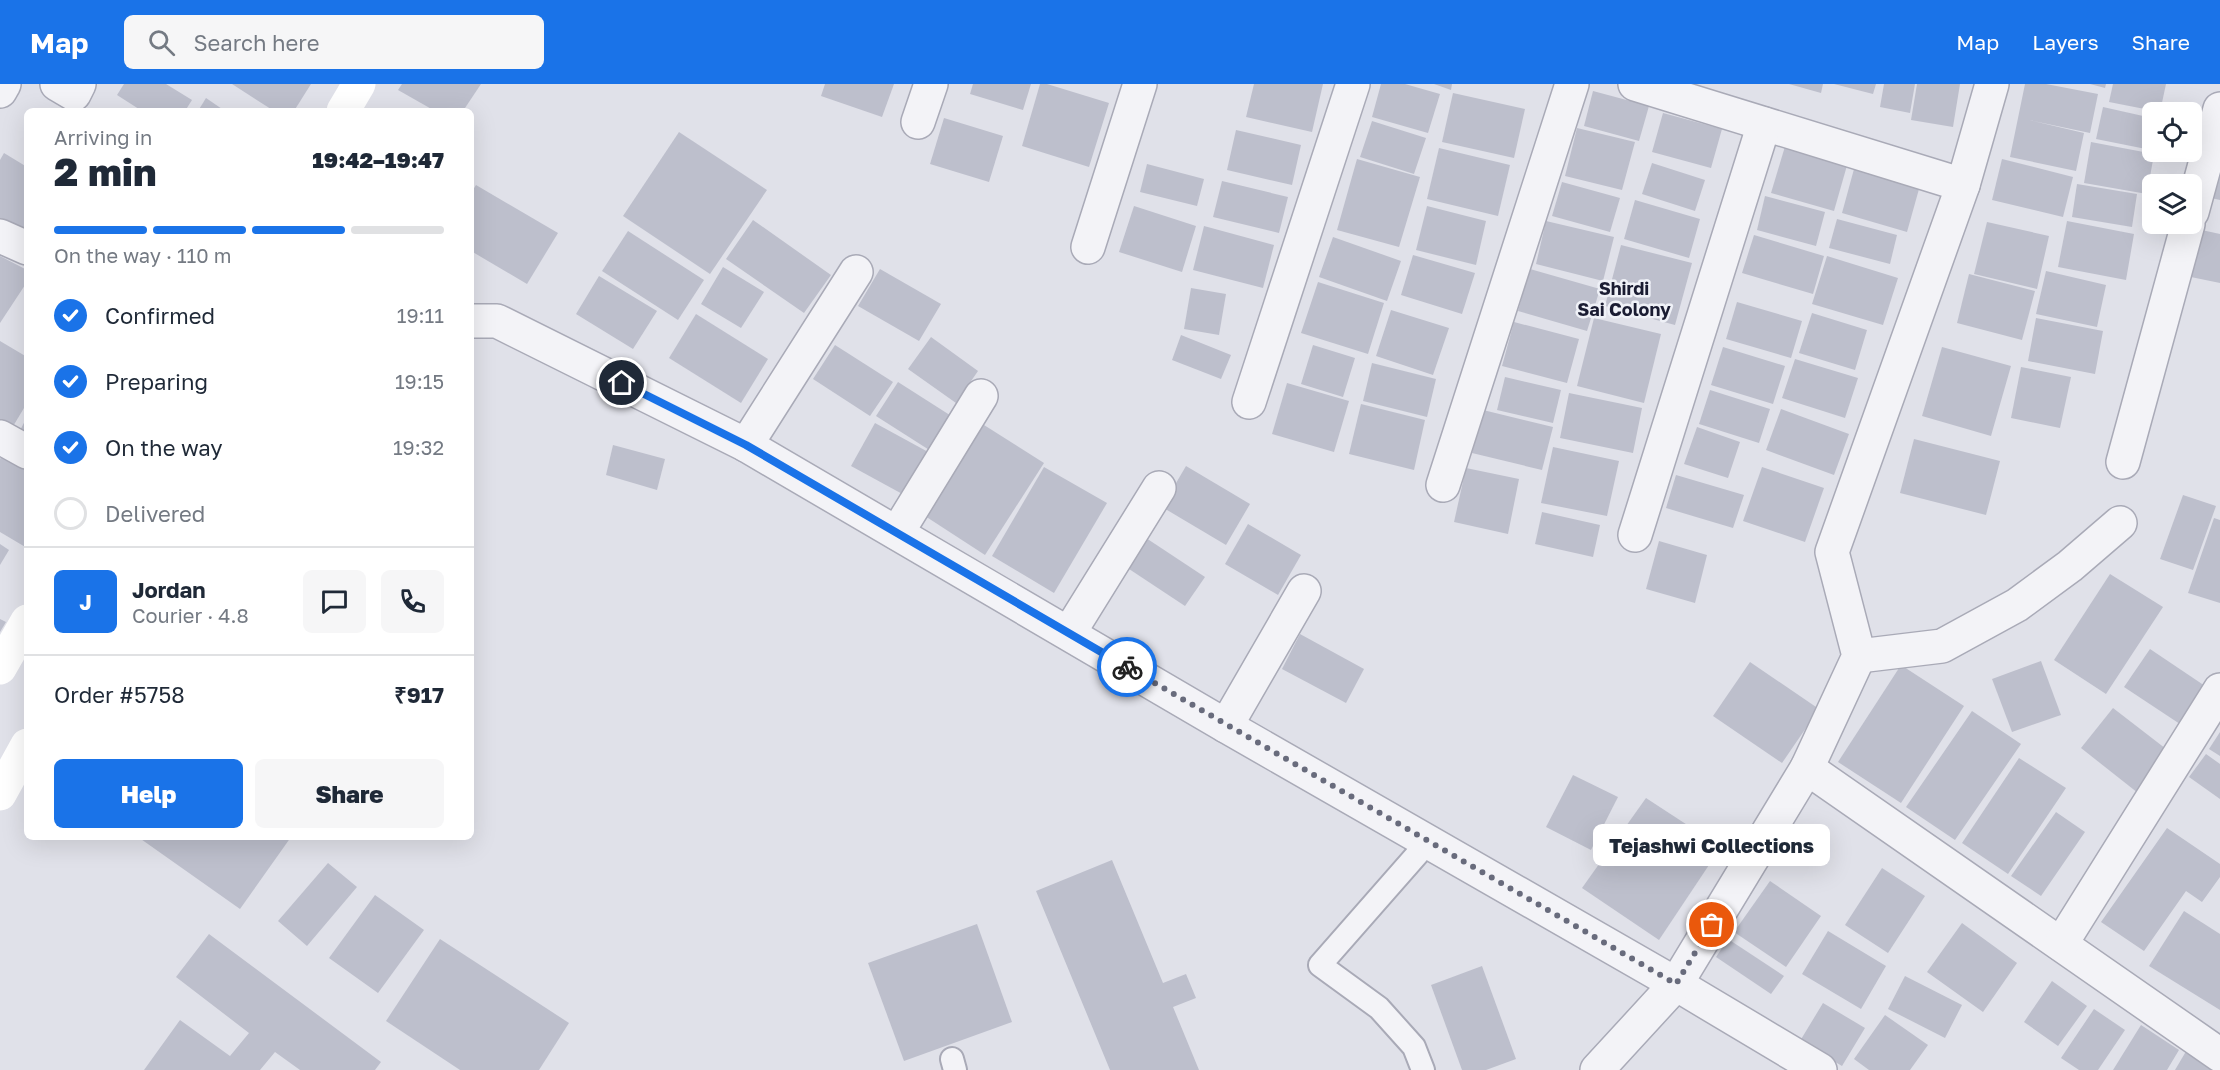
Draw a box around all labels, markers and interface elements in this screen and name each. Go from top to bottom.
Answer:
search box [124,15,544,69]
text: Map [30,26,88,59]
icon: search [145,26,178,59]
text: Search here [193,29,319,56]
text: Map [1956,29,1999,55]
text: Layers [2032,29,2099,55]
text: Share [2132,29,2190,55]
map controls [2142,102,2202,234]
button: locate [2142,102,2202,162]
text: Arriving in [54,125,152,149]
text: 19:42–19:47 [312,146,444,173]
text: 2 min [54,148,157,195]
button: layers [2142,174,2202,234]
text: On the way · 110 m [54,243,231,267]
district label: Shirdi Sai Colony [1577,277,1671,320]
icon: check [54,299,87,332]
text: Confirmed [105,302,215,329]
text: 19:11 [397,303,444,327]
pin [596,357,647,408]
icon: check [54,365,87,398]
icon: home [605,366,638,399]
text: Preparing [105,368,208,395]
text: 19:15 [395,369,444,393]
icon: check [54,431,87,464]
text: On the way [105,434,223,461]
text: 19:32 [393,435,444,459]
text: Delivered [105,500,205,527]
button: chat [303,570,366,633]
button: phone [381,570,444,633]
text: Jordan [132,576,206,603]
text: J [79,588,92,615]
text: Courier · 4.8 [132,603,249,627]
courier [1097,637,1157,697]
icon: bike [1111,651,1144,684]
text: Order #5758 [54,681,185,708]
text: ₹917 [394,681,444,708]
button: Help [54,759,243,828]
button: Share [255,759,444,828]
callout: Tejashwi Collections [1594,823,1830,865]
text: Tejashwi Collections [1609,833,1814,857]
pin [1686,899,1737,950]
icon: bag [1695,908,1728,941]

